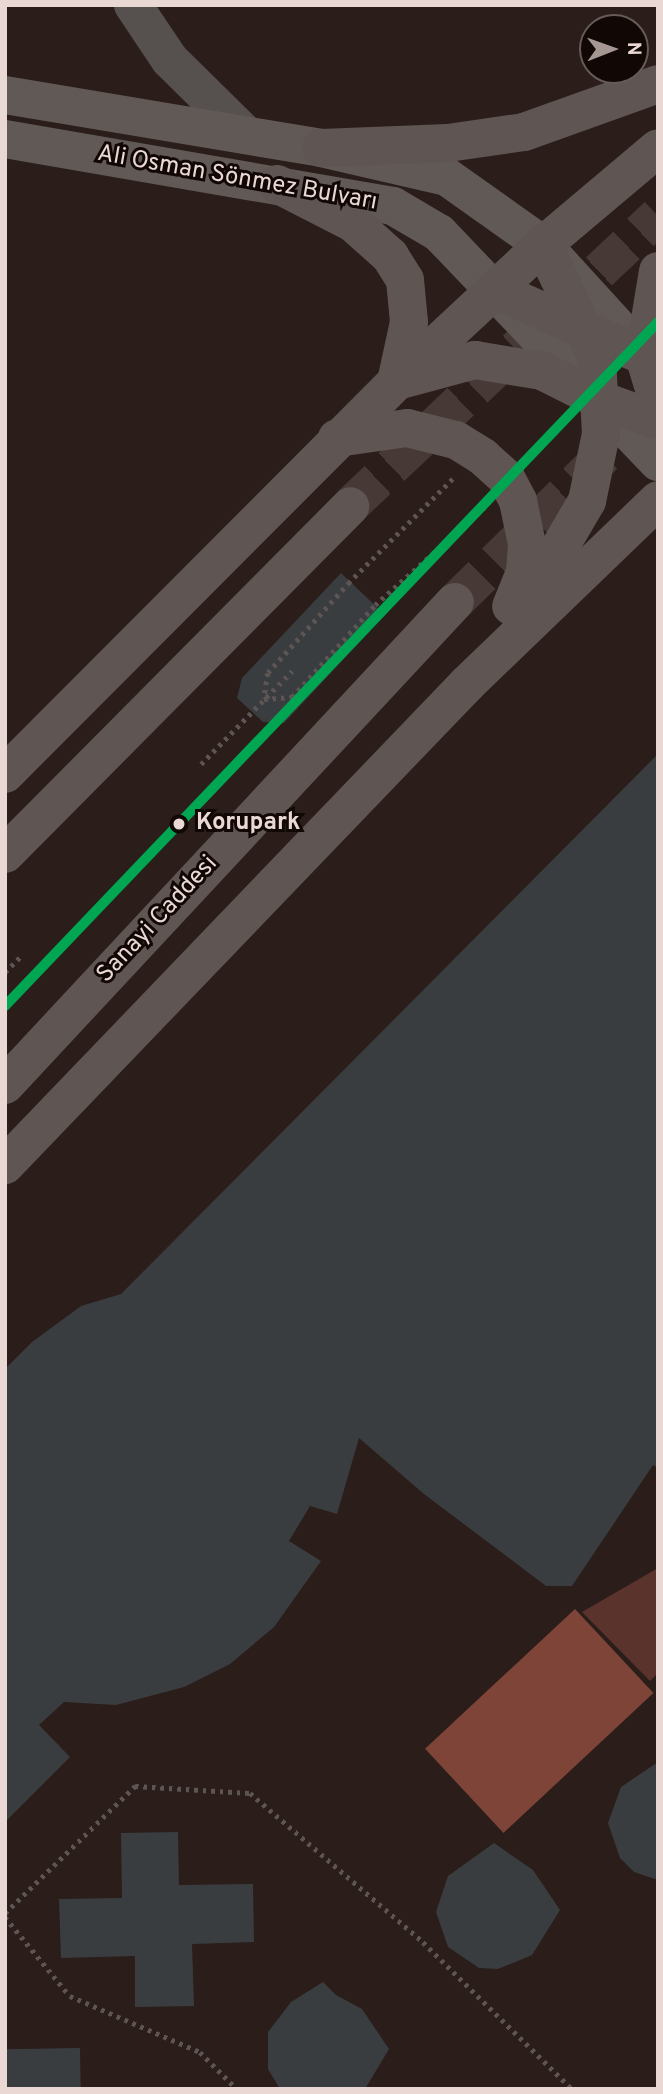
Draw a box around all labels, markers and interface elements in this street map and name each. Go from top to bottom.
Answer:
north arrow [579,14,649,84]
text: N [621,42,645,56]
street label: Ali Osman Sönmez Bulvarı [95,140,379,218]
place label: Korupark [196,810,300,838]
marker: Korupark [168,813,190,835]
street label: Sanayi Caddesi [92,850,224,990]

